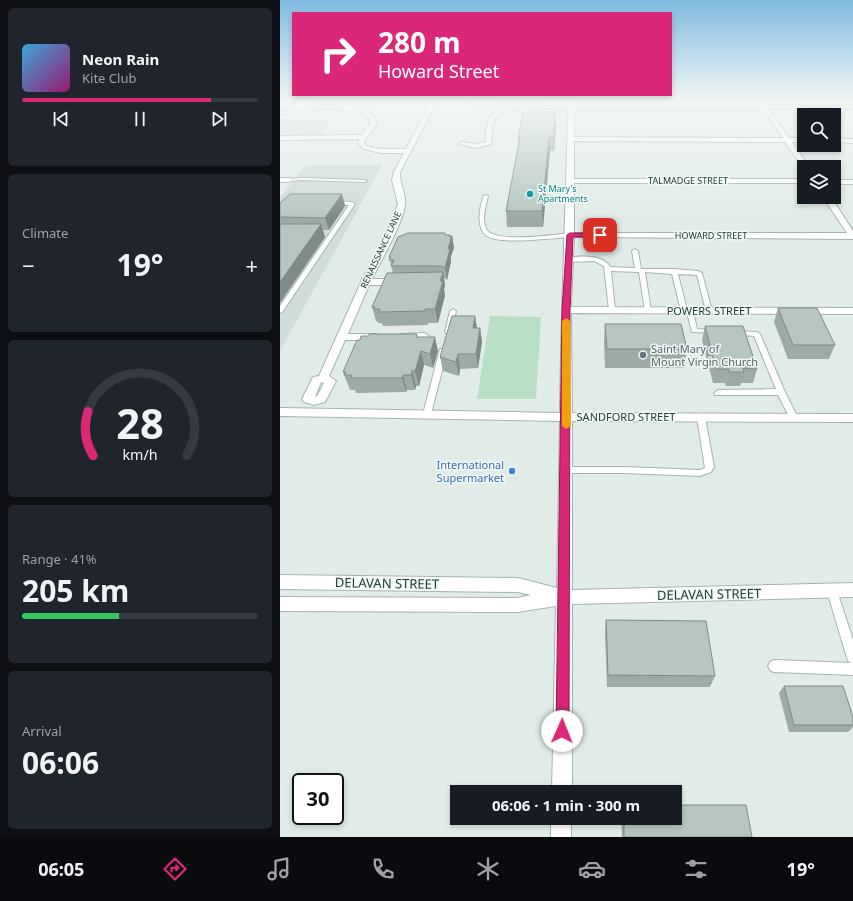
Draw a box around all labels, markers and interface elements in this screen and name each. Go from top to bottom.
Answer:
text: 280 m [378,23,461,61]
icon: right [312,28,364,80]
text: Neon Rain [82,49,159,69]
text: Howard Street [378,59,499,83]
text: Kite Club [82,69,136,87]
icon: previous [50,108,72,130]
icon: pause [129,108,151,130]
icon: next [208,108,230,130]
map controls [797,108,841,204]
button: search [797,108,841,152]
button: layers [797,160,841,204]
street label: TALMADGE STREET [648,174,728,187]
place label: St Mary's Apartments [538,182,588,205]
marker: St Mary's Apartments [525,189,535,199]
street label: RENAISSANCE LANE [357,209,404,291]
pin [583,218,617,252]
text: Climate [22,224,68,242]
icon: arrive [589,224,611,246]
street label: HOWARD STREET [675,229,747,242]
text: 19° [116,244,164,285]
text: − [22,250,35,280]
text: + [245,250,258,280]
street label: POWERS STREET [667,303,751,318]
place label: Saint Mary of Mount Virgin Church [651,341,758,369]
marker: Saint Mary of Mount Virgin Church [638,350,648,360]
text: 28 [116,395,164,451]
street label: SANDFORD STREET [577,409,675,424]
text: km/h [122,445,158,464]
place label: International Supermarket [437,457,504,485]
marker: International Supermarket [507,466,517,476]
text: Range · 41% [22,550,97,568]
text: 205 km [22,570,129,611]
street label: DELAVAN STREET [335,573,440,593]
street label: DELAVAN STREET [657,584,762,604]
position arrow [541,710,583,752]
text: Arrival [22,722,62,740]
text: 06:06 [22,742,99,783]
speed limit sign: 30 [292,773,344,825]
text: 06:06 · 1 min · 300 m [492,795,640,815]
icon: directions [161,855,189,883]
icon: music [265,855,293,883]
icon: phone [369,855,397,883]
icon: climate [474,855,502,883]
icon: car [578,855,606,883]
icon: filters [682,855,710,883]
text: 06:05 [38,857,84,881]
text: 19° [787,857,815,881]

